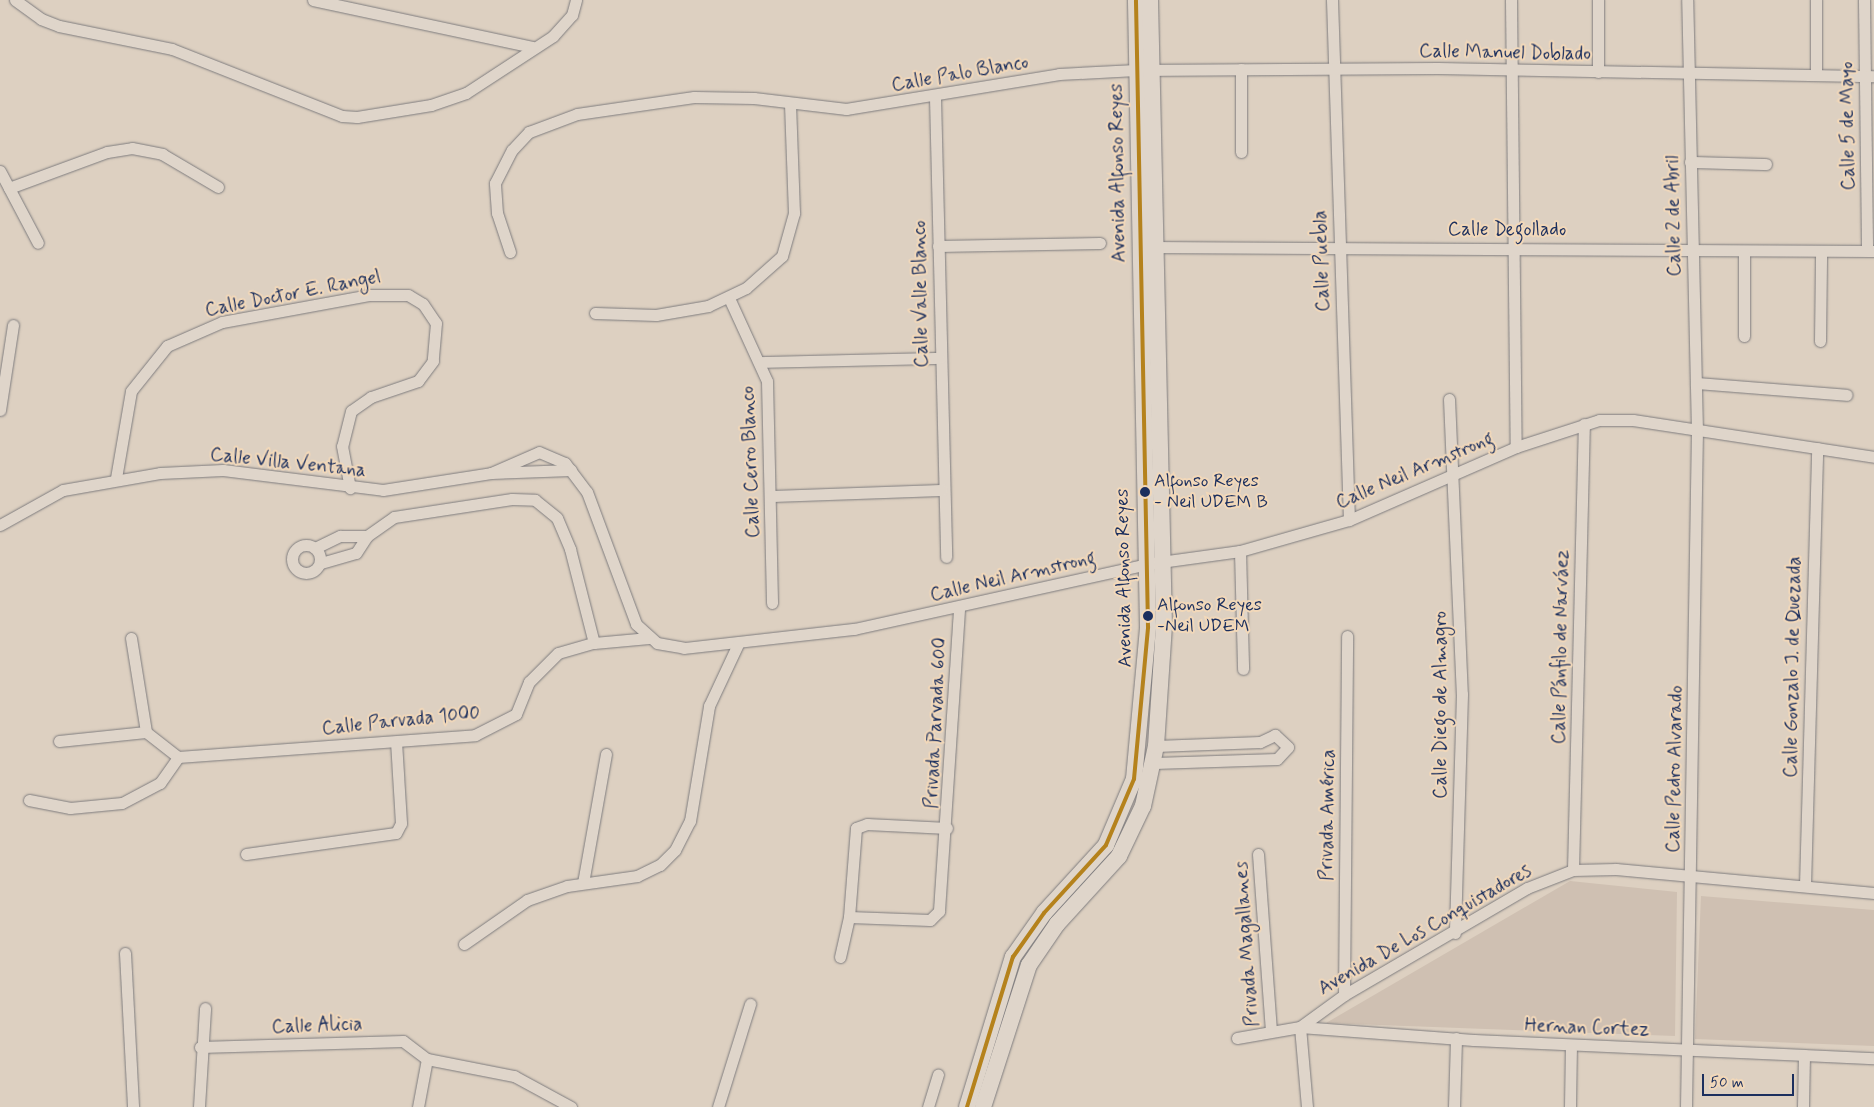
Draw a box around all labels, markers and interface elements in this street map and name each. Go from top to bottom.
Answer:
street label: Calle Manuel Doblado [1420,40,1590,66]
street label: Calle Palo Blanco [889,51,1031,97]
street label: Calle 5 de Mayo [1835,61,1861,191]
street label: Avenida Alfonso Reyes [1105,84,1131,262]
street label: Calle 2 de Abril [1662,155,1686,277]
street label: Calle Puebla [1309,210,1335,312]
street label: Calle Degollado [1446,219,1568,241]
street label: Calle Valle Blanco [908,221,934,367]
street label: Calle Doctor E. Rangel [204,266,382,322]
street label: Calle Cerro Blanco [737,385,765,539]
street label: Calle Neil Armstrong [1334,428,1496,514]
street label: Calle Villa Ventana [210,444,366,482]
place label: Alfonso Reyes - Neil UDEM B [1154,471,1271,514]
marker: Alfonso Reyes - Neil UDEM B [1140,487,1150,497]
street label: Avenida Alfonso Reyes [1111,489,1137,667]
street label: Calle Neil Armstrong [929,547,1097,607]
street label: Calle Pánfilo de Narváez [1548,551,1574,743]
street label: Calle Gonzalo J. de Quezada [1780,552,1806,782]
place label: Alfonso Reyes -Neil UDEM [1157,595,1260,638]
marker: Alfonso Reyes -Neil UDEM [1143,611,1153,621]
street label: Calle Diego de Almagro [1430,612,1452,798]
street label: Privada Parvada 600 [920,638,952,808]
street label: Calle Pedro Alvarado [1662,685,1688,853]
street label: Calle Parvada 1000 [321,701,481,741]
street label: Privada América [1315,749,1341,881]
street label: Avenida De Los Conquistadores [1313,859,1537,1001]
street label: Privada Magallanes [1230,864,1264,1024]
street label: Calle Alicia [271,1013,363,1039]
street label: Hernan Cortez [1525,1014,1649,1042]
scale bar [1704,1064,1796,1096]
text: 50 m [1710,1073,1744,1093]

